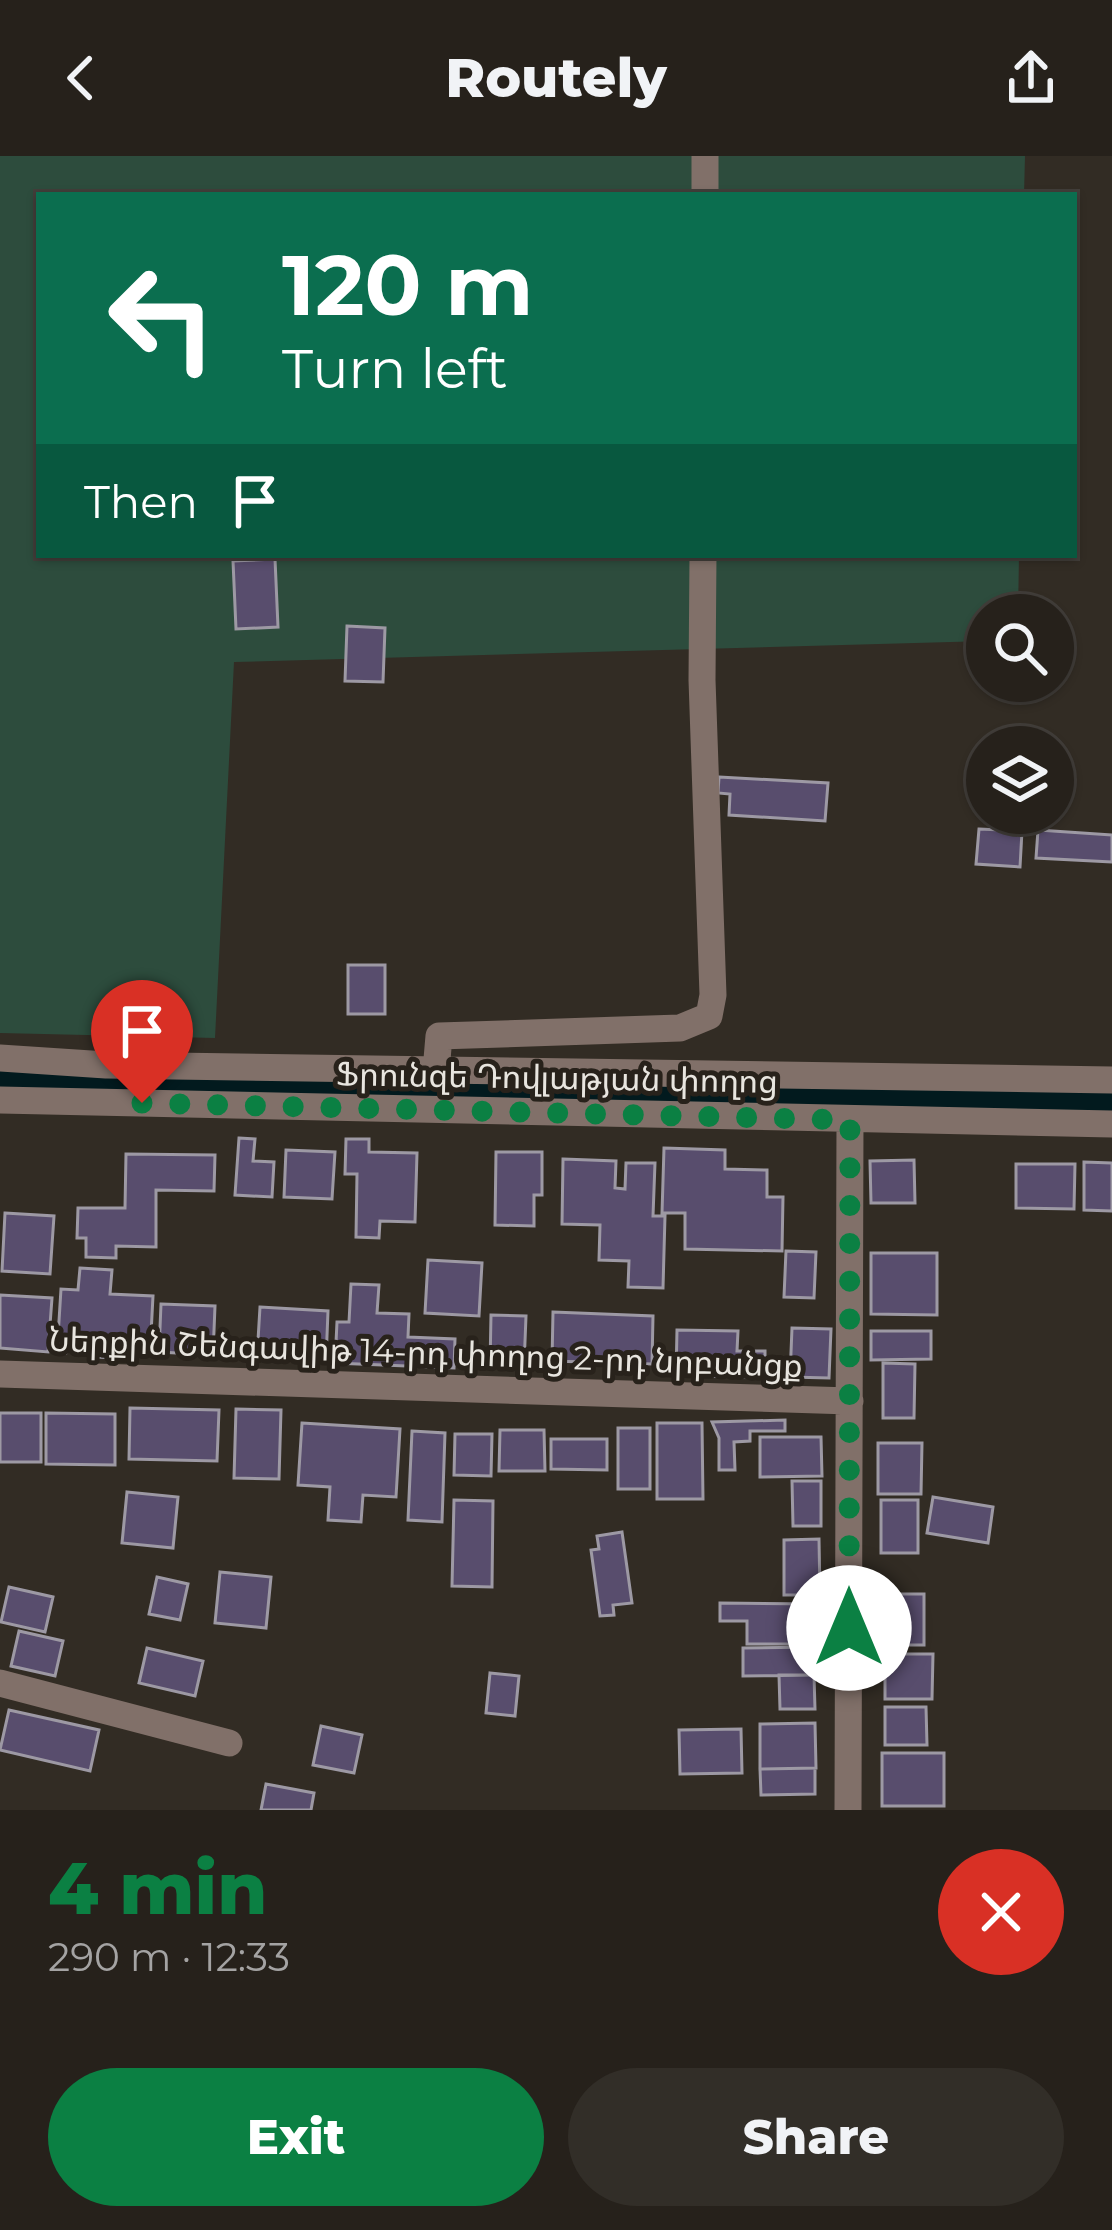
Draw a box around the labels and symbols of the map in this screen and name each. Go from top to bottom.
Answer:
pin [91,980,193,1103]
street label: Ֆրունզե Դովլաթյան փողոց [336,1053,778,1101]
street label: Ներքին Շենգավիթ 14-րդ փողոց 2-րդ նրբանցք [48,1319,804,1385]
position arrow [786,1565,912,1691]

